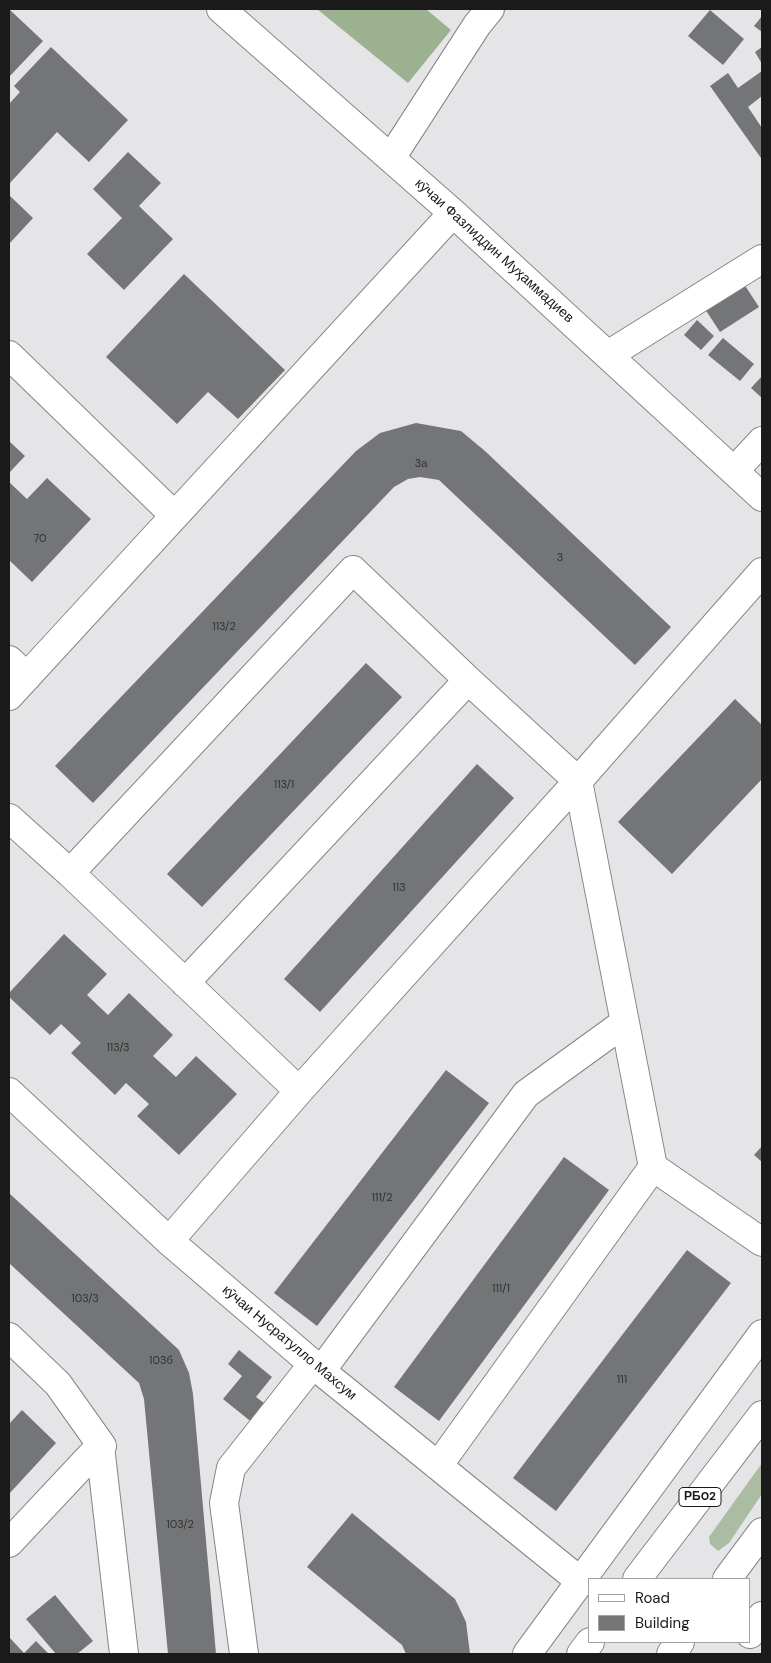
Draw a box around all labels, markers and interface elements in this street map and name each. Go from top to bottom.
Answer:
street label: кӯчаи Фазлиддин Муҳаммадиев [411,175,577,327]
house number: 3а [415,457,427,471]
house number: 70 [33,532,47,546]
house number: 3 [557,551,563,565]
house number: 113/2 [212,620,236,634]
house number: 113/1 [274,778,294,792]
house number: 113 [392,881,406,895]
house number: 113/3 [106,1041,130,1055]
house number: 111/2 [372,1191,392,1205]
street label: кӯчаи Нусратулло Махсум [218,1282,360,1404]
house number: 111/1 [492,1282,510,1296]
house number: 103/3 [71,1292,99,1306]
house number: 103б [149,1354,173,1368]
house number: 111 [617,1373,627,1387]
road number: РБ02 [679,1488,721,1506]
house number: 103/2 [166,1518,194,1532]
legend [588,1578,751,1643]
text: Road [635,1588,670,1608]
text: Building [635,1613,690,1633]

